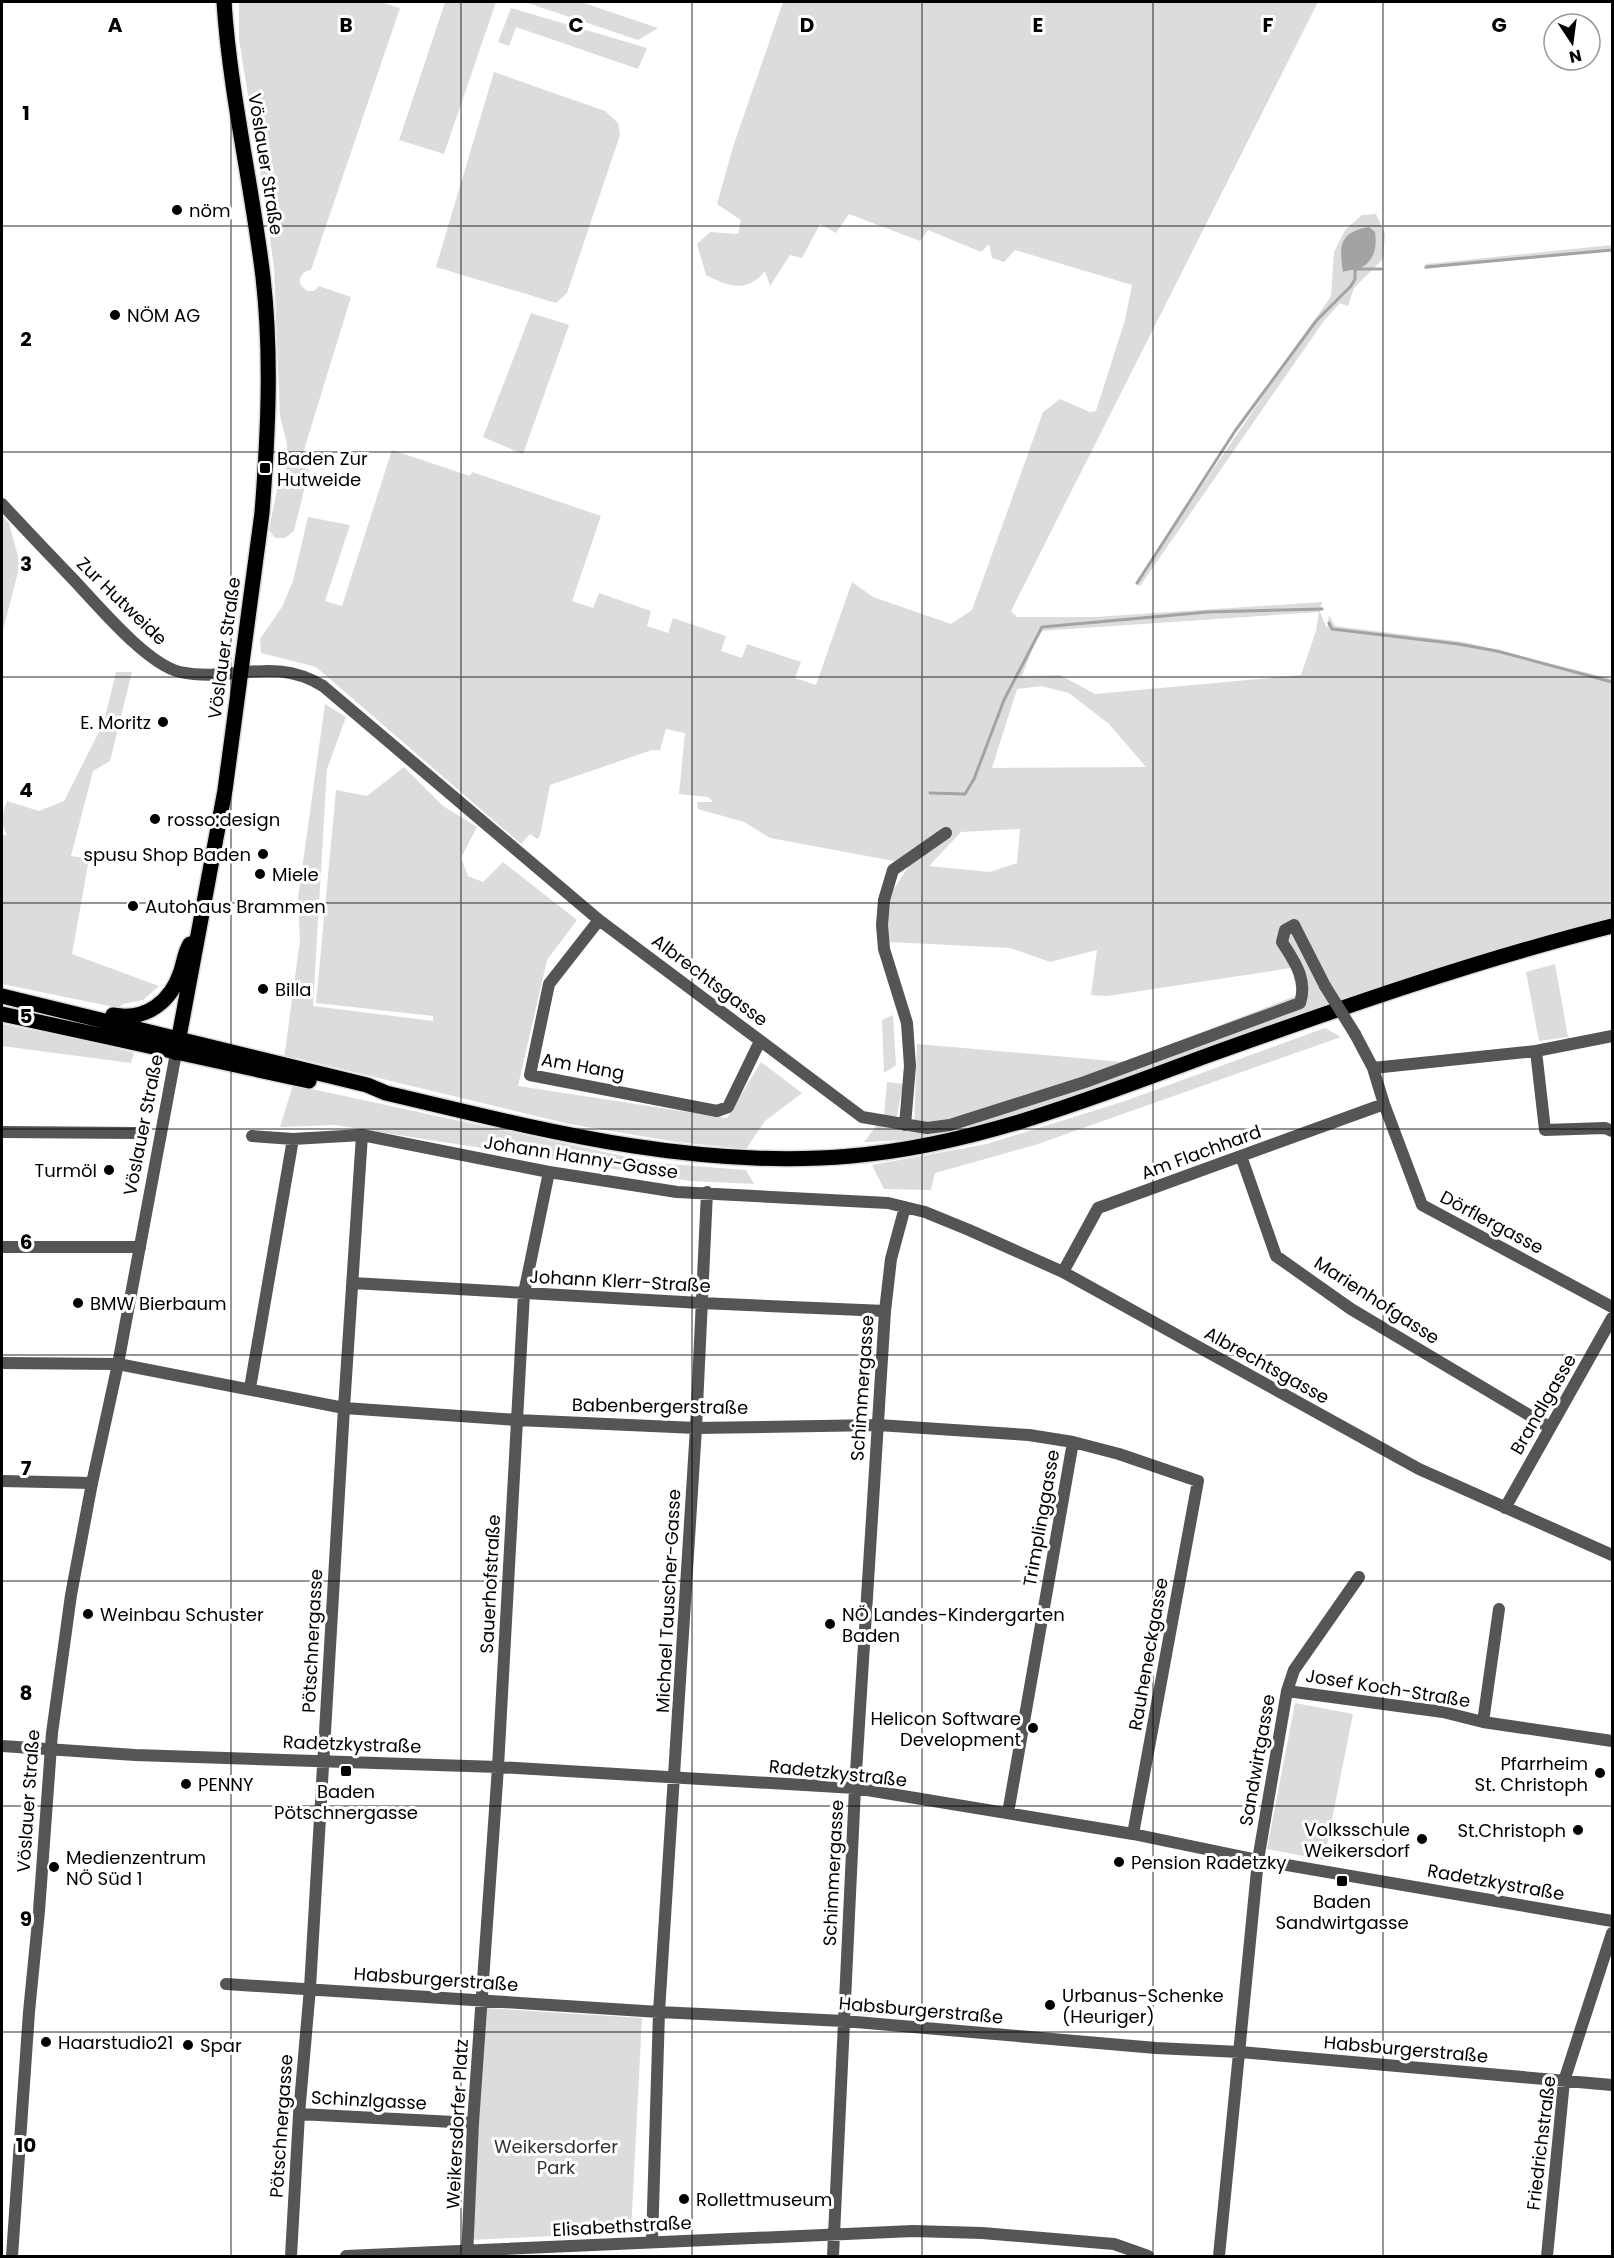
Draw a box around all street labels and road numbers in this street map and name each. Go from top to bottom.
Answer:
street label: Vöslauer Straße [242,91,290,237]
street label: Zur Hutweide [71,551,173,651]
street label: Vöslauer Straße [202,575,246,721]
street label: Albrechtsgasse [647,928,773,1032]
street label: Am Hang [540,1046,626,1086]
street label: Vöslauer Straße [117,1052,169,1198]
street label: Am Flachhard [1137,1119,1265,1185]
street label: Johann Hanny-Gasse [482,1129,680,1185]
street label: Dörflergasse [1436,1184,1548,1260]
street label: Marienhofgasse [1309,1250,1445,1350]
street label: Johann Klerr-Straße [529,1264,711,1298]
street label: Schimmergasse [844,1314,880,1462]
street label: Albrechtsgasse [1200,1320,1334,1410]
street label: Brandlgasse [1504,1349,1582,1459]
street label: Babenbergerstraße [572,1392,748,1420]
street label: Trimplinggasse [1017,1448,1065,1588]
street label: Michael Tauscher-Gasse [650,1488,686,1714]
street label: Sauerhofstraße [474,1514,506,1654]
street label: Pötschnergasse [296,1568,328,1714]
street label: Rauheneckgasse [1122,1576,1174,1732]
street label: Josef Koch-Straße [1304,1663,1472,1713]
street label: Sandwirtgasse [1233,1692,1281,1828]
street label: Vöslauer Straße [11,1729,45,1873]
street label: Radetzkystraße [282,1729,422,1759]
street label: Radetzkystraße [768,1753,908,1793]
street label: Schimmergasse [817,1799,849,1947]
street label: Radetzkystraße [1425,1858,1567,1906]
street label: Habsburgerstraße [353,1961,519,1997]
street label: Habsburgerstraße [838,1990,1004,2030]
street label: Habsburgerstraße [1323,2029,1489,2069]
street label: Weikersdorfer Platz [440,2038,474,2210]
street label: Pötschnergasse [264,2053,298,2199]
street label: Friedrichstraße [1520,2074,1562,2212]
street label: Schinzlgasse [310,2084,428,2116]
street label: Elisabethstraße [552,2210,692,2242]

